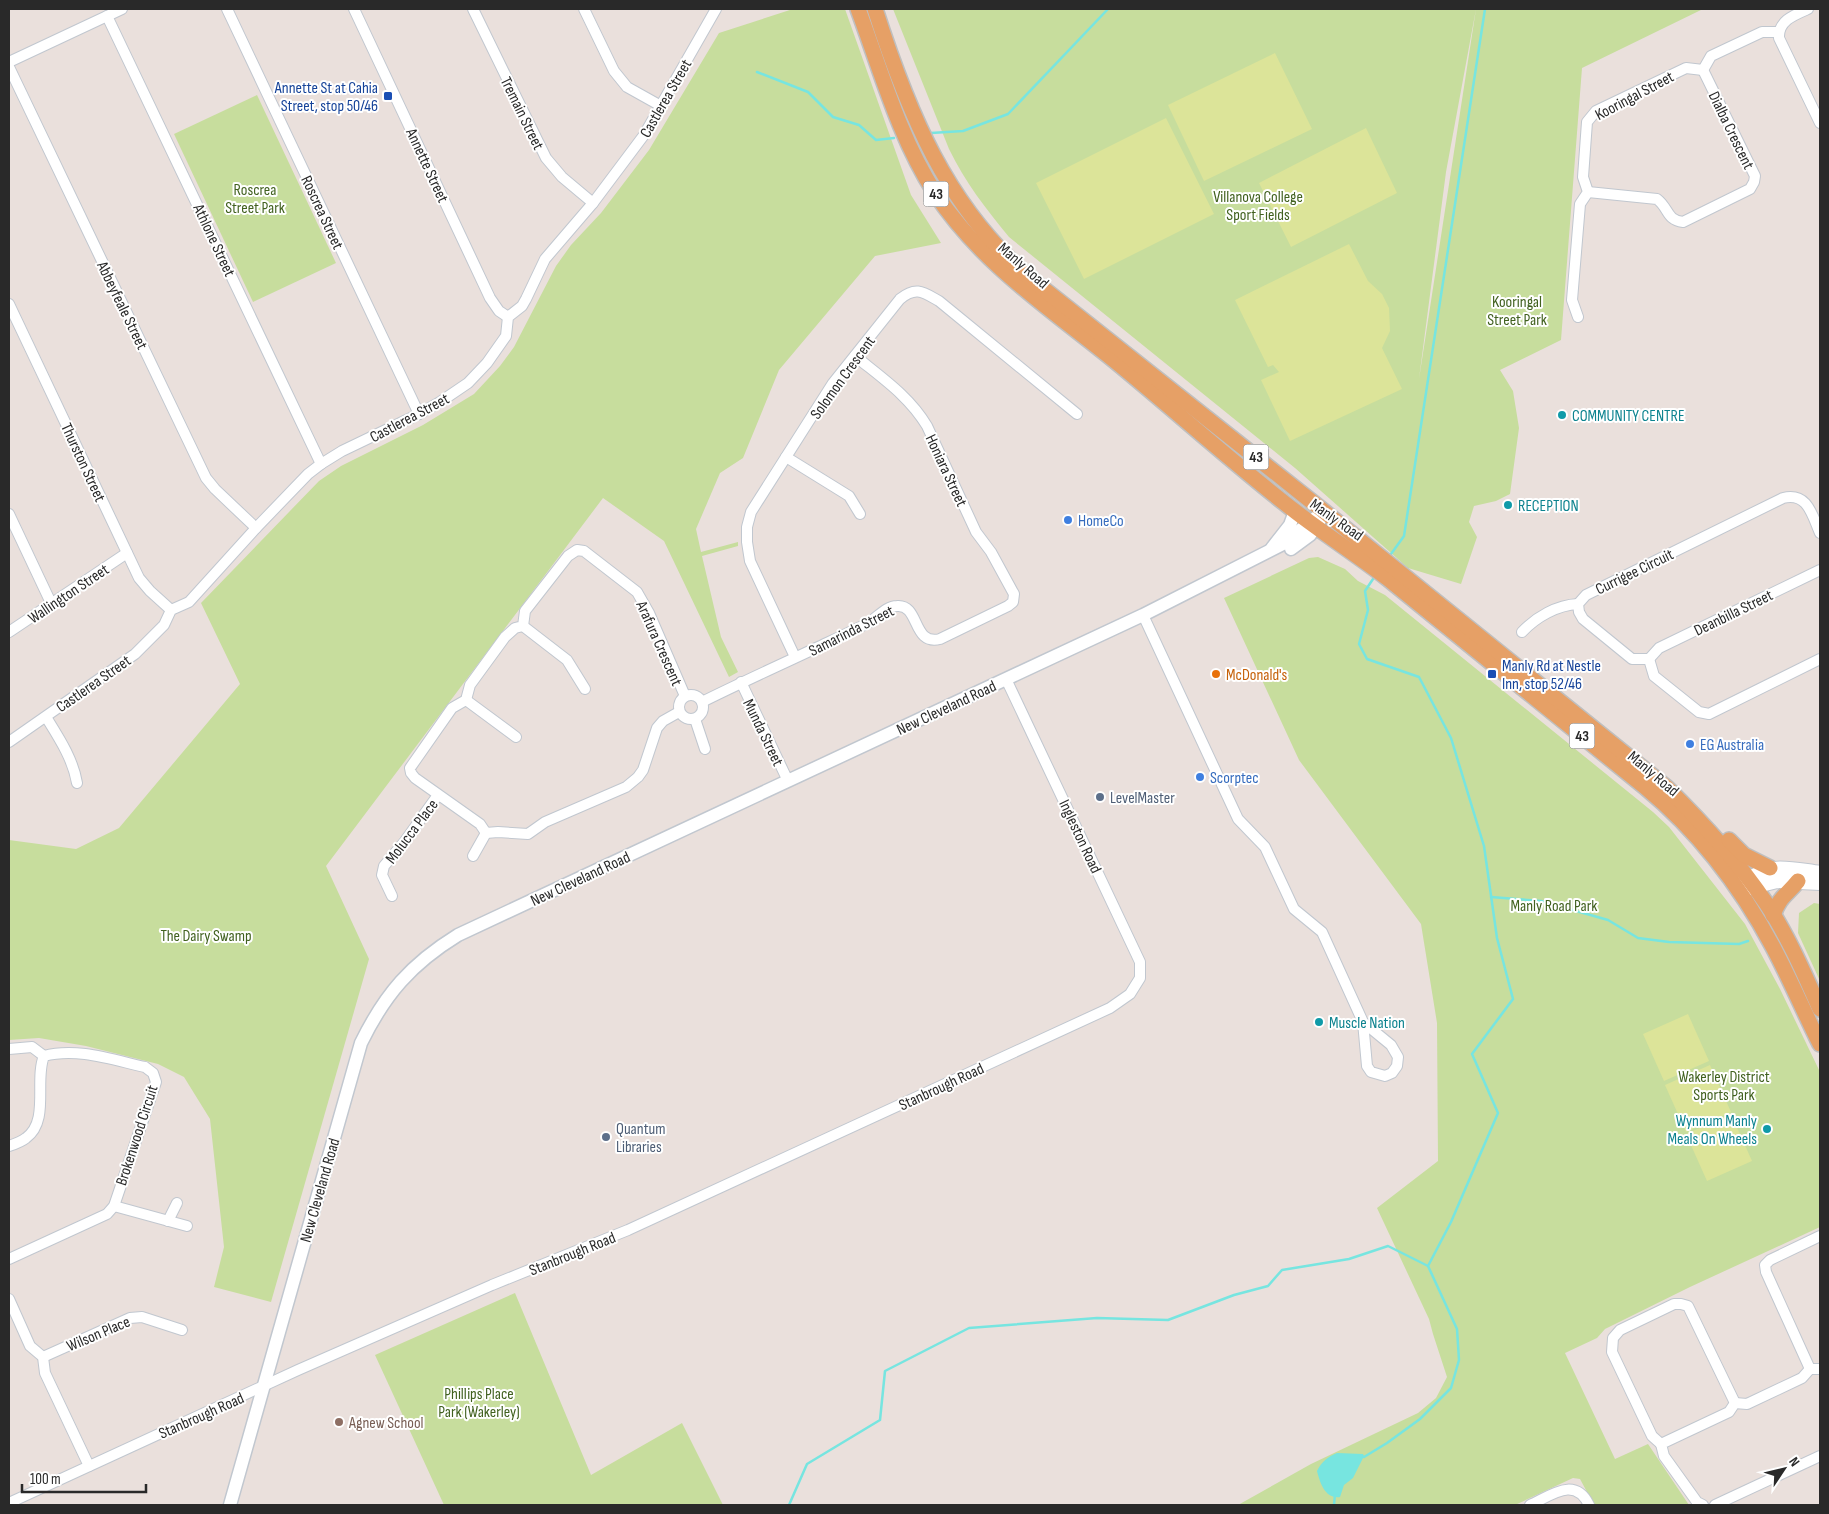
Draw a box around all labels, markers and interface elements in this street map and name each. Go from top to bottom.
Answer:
street label: Castlerea Street [636,56,696,141]
street label: Kooringal Street [1592,68,1677,125]
street label: Tremain Street [496,74,547,153]
place label: Annette St at Cahia Street, stop 50/46 [274,79,378,116]
street label: Dialba Crescent [1704,89,1758,173]
marker: Annette St at Cahia Street, stop 50/46 [382,90,394,102]
street label: Annette Street [401,125,452,206]
street label: Roscrea Street [296,173,347,253]
park label: Roscrea Street Park [225,181,285,218]
road number: 43 [924,182,948,206]
park label: Villanova College Sport Fields [1213,188,1303,225]
street label: Athlone Street [188,200,239,280]
street label: Manly Road [994,239,1052,293]
street label: Abbeyfeale Street [92,258,151,353]
park label: Kooringal Street Park [1487,293,1547,330]
street label: Solomon Crescent [807,332,880,423]
street label: Castlerea Street [367,389,453,447]
place label: COMMUNITY CENTRE [1572,407,1685,426]
marker: COMMUNITY CENTRE [1556,409,1568,421]
street label: Thurston Street [56,420,109,505]
street label: Honiara Street [921,431,971,510]
road number: 43 [1244,444,1268,470]
street label: Manly Road [1306,495,1367,545]
place label: RECEPTION [1518,497,1579,516]
marker: RECEPTION [1502,499,1514,511]
place label: HomeCo [1078,512,1124,531]
marker: HomeCo [1062,514,1074,526]
street label: Currigee Circuit [1593,545,1677,599]
street label: Wallington Street [25,560,113,628]
street label: Deanbilla Street [1691,586,1776,641]
street label: Arafura Crescent [631,597,686,689]
street label: Samarinda Street [806,602,898,661]
street label: Castlerea Street [53,651,135,717]
place label: Manly Rd at Nestle Inn, stop 52/46 [1502,657,1601,694]
place label: McDonald's [1226,666,1288,685]
marker: McDonald's [1210,668,1222,680]
marker: Manly Rd at Nestle Inn, stop 52/46 [1486,668,1498,680]
street label: New Cleveland Road [894,677,999,740]
street label: Munda Street [738,696,787,769]
road number: 43 [1570,724,1594,748]
place label: EG Australia [1700,736,1764,755]
marker: EG Australia [1684,738,1696,750]
street label: Manly Road [1624,747,1682,801]
place label: Scorptec [1210,769,1259,788]
marker: Scorptec [1194,771,1206,783]
place label: LevelMaster [1110,789,1175,808]
marker: LevelMaster [1094,791,1106,803]
street label: Molucca Place [382,796,443,868]
street label: Ingleston Road [1054,797,1105,876]
street label: New Cleveland Road [528,848,633,911]
park label: Manly Road Park [1511,897,1597,916]
park label: The Dairy Swamp [160,927,252,946]
place label: Muscle Nation [1329,1014,1405,1033]
marker: Muscle Nation [1313,1016,1325,1028]
street label: Stanbrough Road [896,1059,987,1115]
park label: Wakerley District Sports Park [1678,1068,1770,1105]
street label: Brokenwood Circuit [112,1083,163,1188]
place label: Wynnum Manly Meals On Wheels [1668,1112,1757,1149]
place label: Quantum Libraries [616,1120,666,1157]
marker: Wynnum Manly Meals On Wheels [1761,1123,1773,1135]
marker: Quantum Libraries [600,1131,612,1143]
street label: New Cleveland Road [296,1136,344,1245]
street label: Stanbrough Road [527,1228,618,1280]
street label: Wilson Place [64,1313,133,1356]
park label: Phillips Place Park (Wakerley) [438,1385,520,1422]
street label: Stanbrough Road [156,1389,247,1444]
place label: Agnew School [348,1414,424,1433]
marker: Agnew School [333,1416,345,1428]
north arrow [1759,1444,1809,1494]
text: N [1785,1454,1803,1470]
scale bar [22,1462,146,1494]
text: 100 m [30,1470,61,1489]

